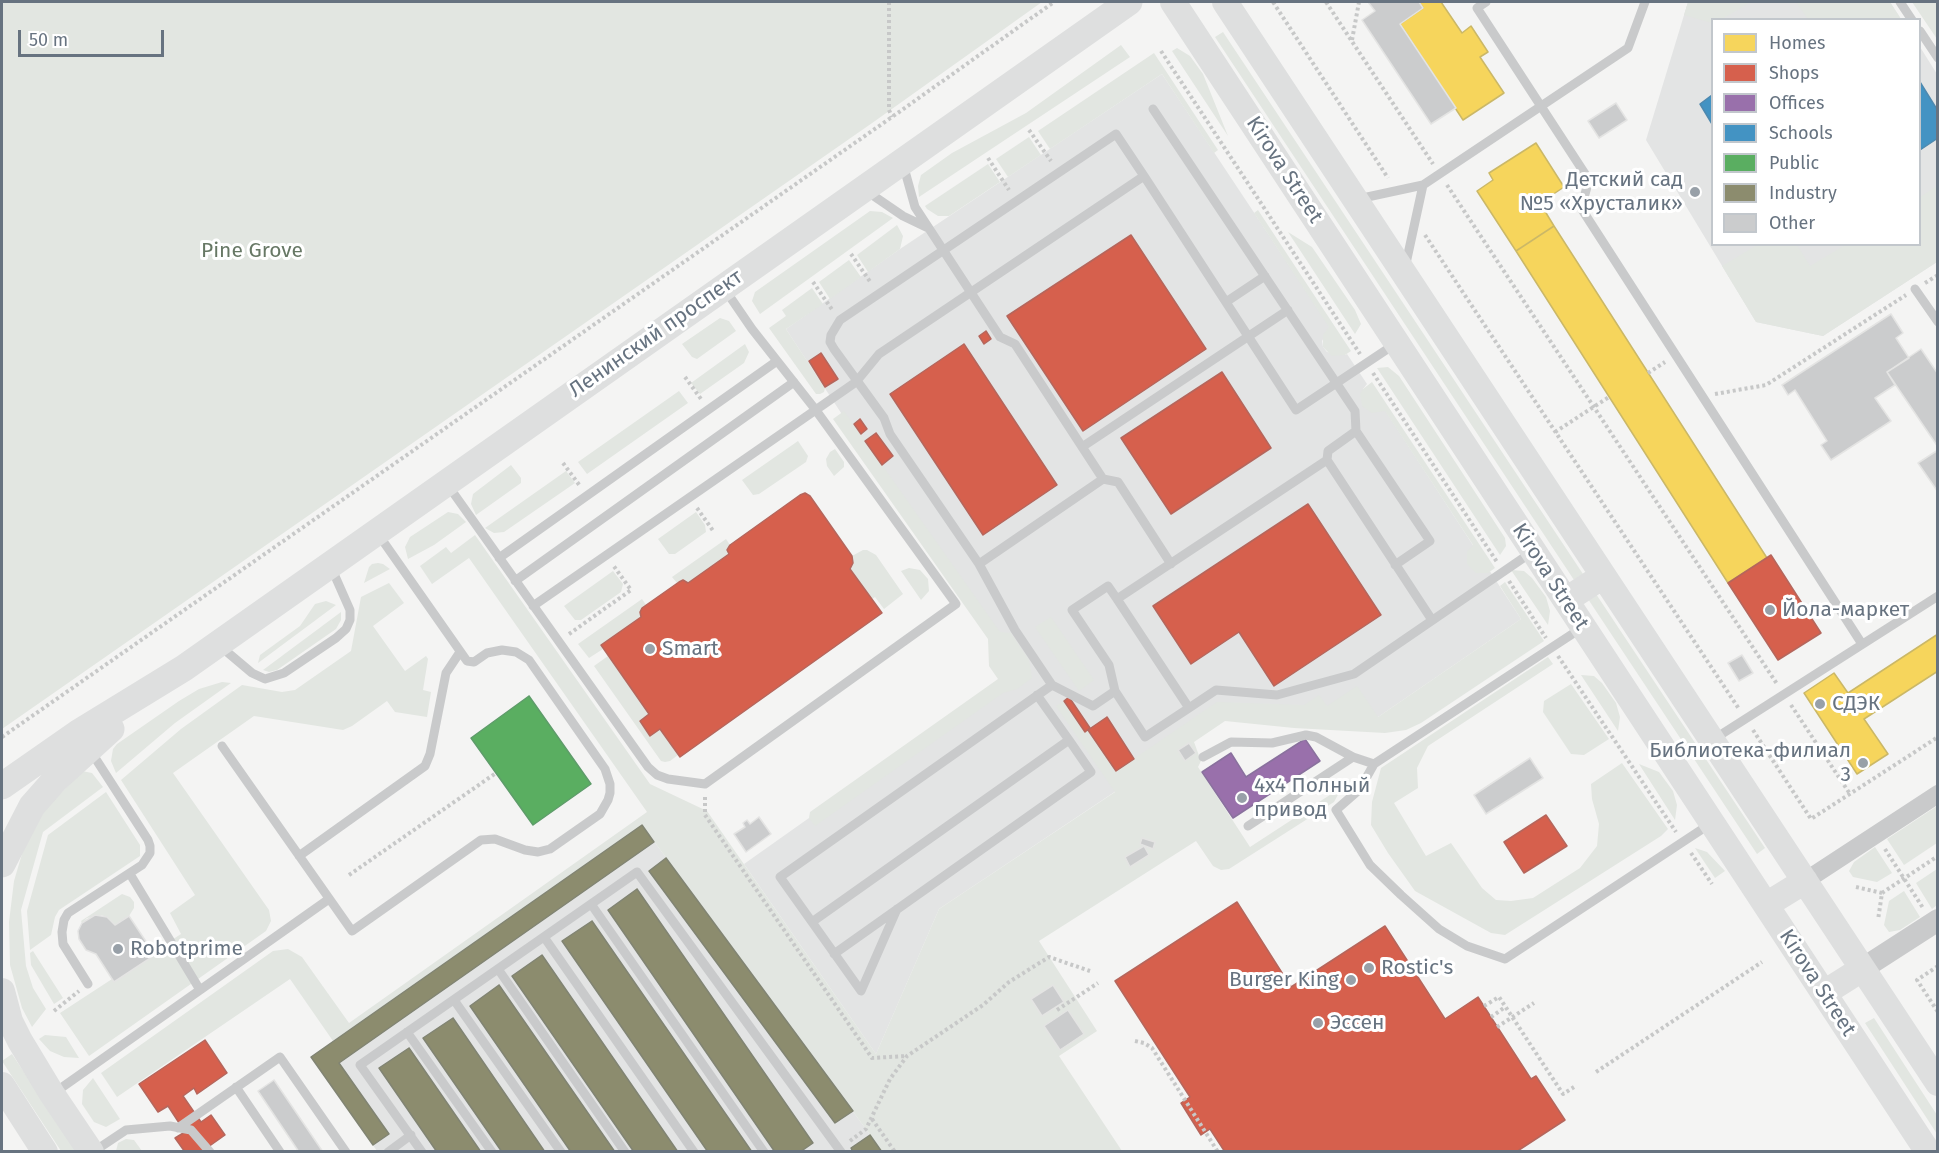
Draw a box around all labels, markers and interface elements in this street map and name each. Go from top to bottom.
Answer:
scale bar [21,18,166,56]
legend [1711,18,1921,246]
text: 50 m [29,29,68,51]
text: Homes [1769,32,1825,54]
text: Shops [1769,62,1819,84]
text: Offices [1769,92,1824,114]
street label: Kirova Street [1240,112,1328,228]
text: Schools [1769,122,1833,144]
text: Public [1769,152,1819,174]
place label: Детский сад №5 «Хрусталик» [1520,167,1683,217]
text: Industry [1769,182,1837,204]
marker: Детский сад №5 «Хрусталик» [1688,185,1702,199]
text: Other [1769,212,1815,234]
park label: Pine Grove [201,238,303,264]
street label: Ленинский проспект [564,265,748,403]
street label: Kirova Street [1506,519,1594,635]
place label: Йола-маркет [1782,597,1909,623]
marker: Йола-маркет [1763,603,1777,617]
place label: Smart [662,636,719,662]
marker: Smart [643,642,657,656]
place label: СДЭК [1832,691,1880,717]
marker: СДЭК [1813,697,1827,711]
place label: Библиотека-филиал 3 [1649,738,1851,788]
marker: Библиотека-филиал 3 [1856,756,1870,770]
place label: 4x4 Полный привод [1254,773,1370,823]
marker: 4x4 Полный привод [1235,791,1249,805]
street label: Kirova Street [1773,925,1861,1041]
place label: Robotprime [130,936,243,962]
marker: Robotprime [111,942,125,956]
place label: Rostic's [1381,955,1453,981]
marker: Rostic's [1362,961,1376,975]
place label: Burger King [1229,967,1339,993]
marker: Burger King [1344,973,1358,987]
place label: Эссен [1330,1010,1384,1036]
marker: Эссен [1311,1016,1325,1030]

